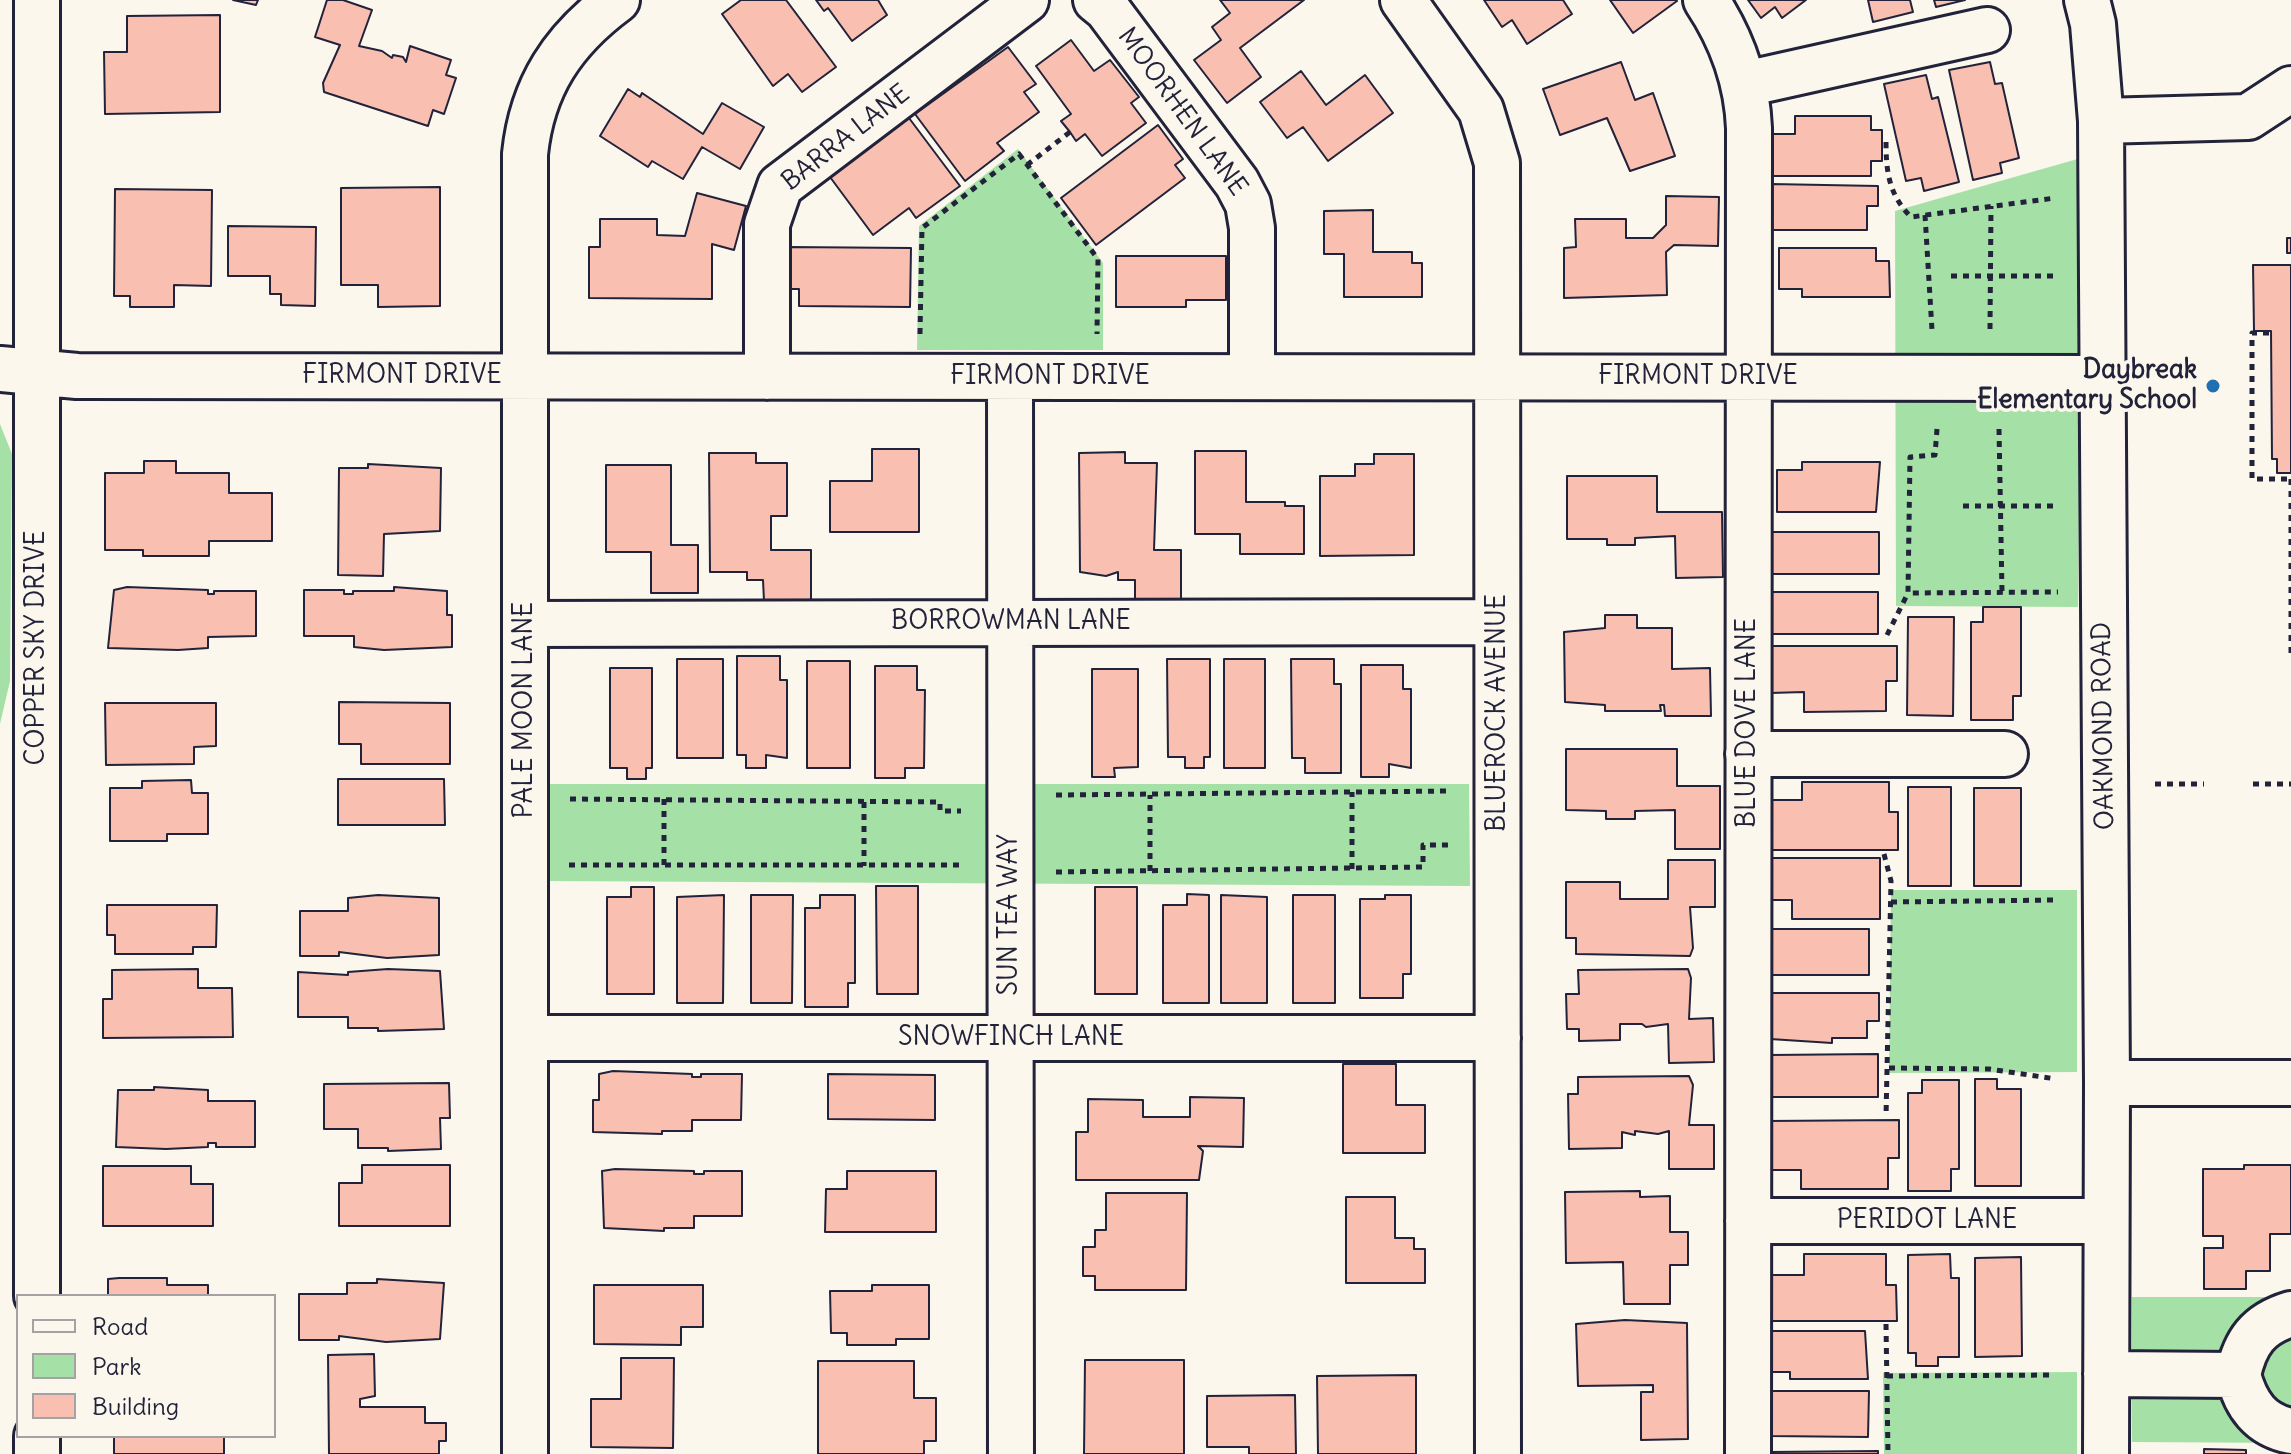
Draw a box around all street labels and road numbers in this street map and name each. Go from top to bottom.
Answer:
street label: MOORHEN LANE [1111,22,1253,202]
street label: BARRA LANE [776,78,916,198]
street label: FIRMONT DRIVE [302,360,502,392]
street label: FIRMONT DRIVE [950,361,1150,393]
street label: FIRMONT DRIVE [1598,361,1798,393]
street label: COPPER SKY DRIVE [21,531,53,765]
street label: BLUEROCK AVENUE [1482,594,1514,832]
street label: PALE MOON LANE [509,602,541,818]
street label: BORROWMAN LANE [891,606,1131,638]
street label: BLUE DOVE LANE [1732,618,1764,828]
street label: OAKMOND ROAD [2087,622,2121,830]
street label: SUN TEA WAY [994,834,1026,996]
street label: SNOWFINCH LANE [898,1022,1124,1054]
street label: PERIDOT LANE [1837,1205,2017,1237]

